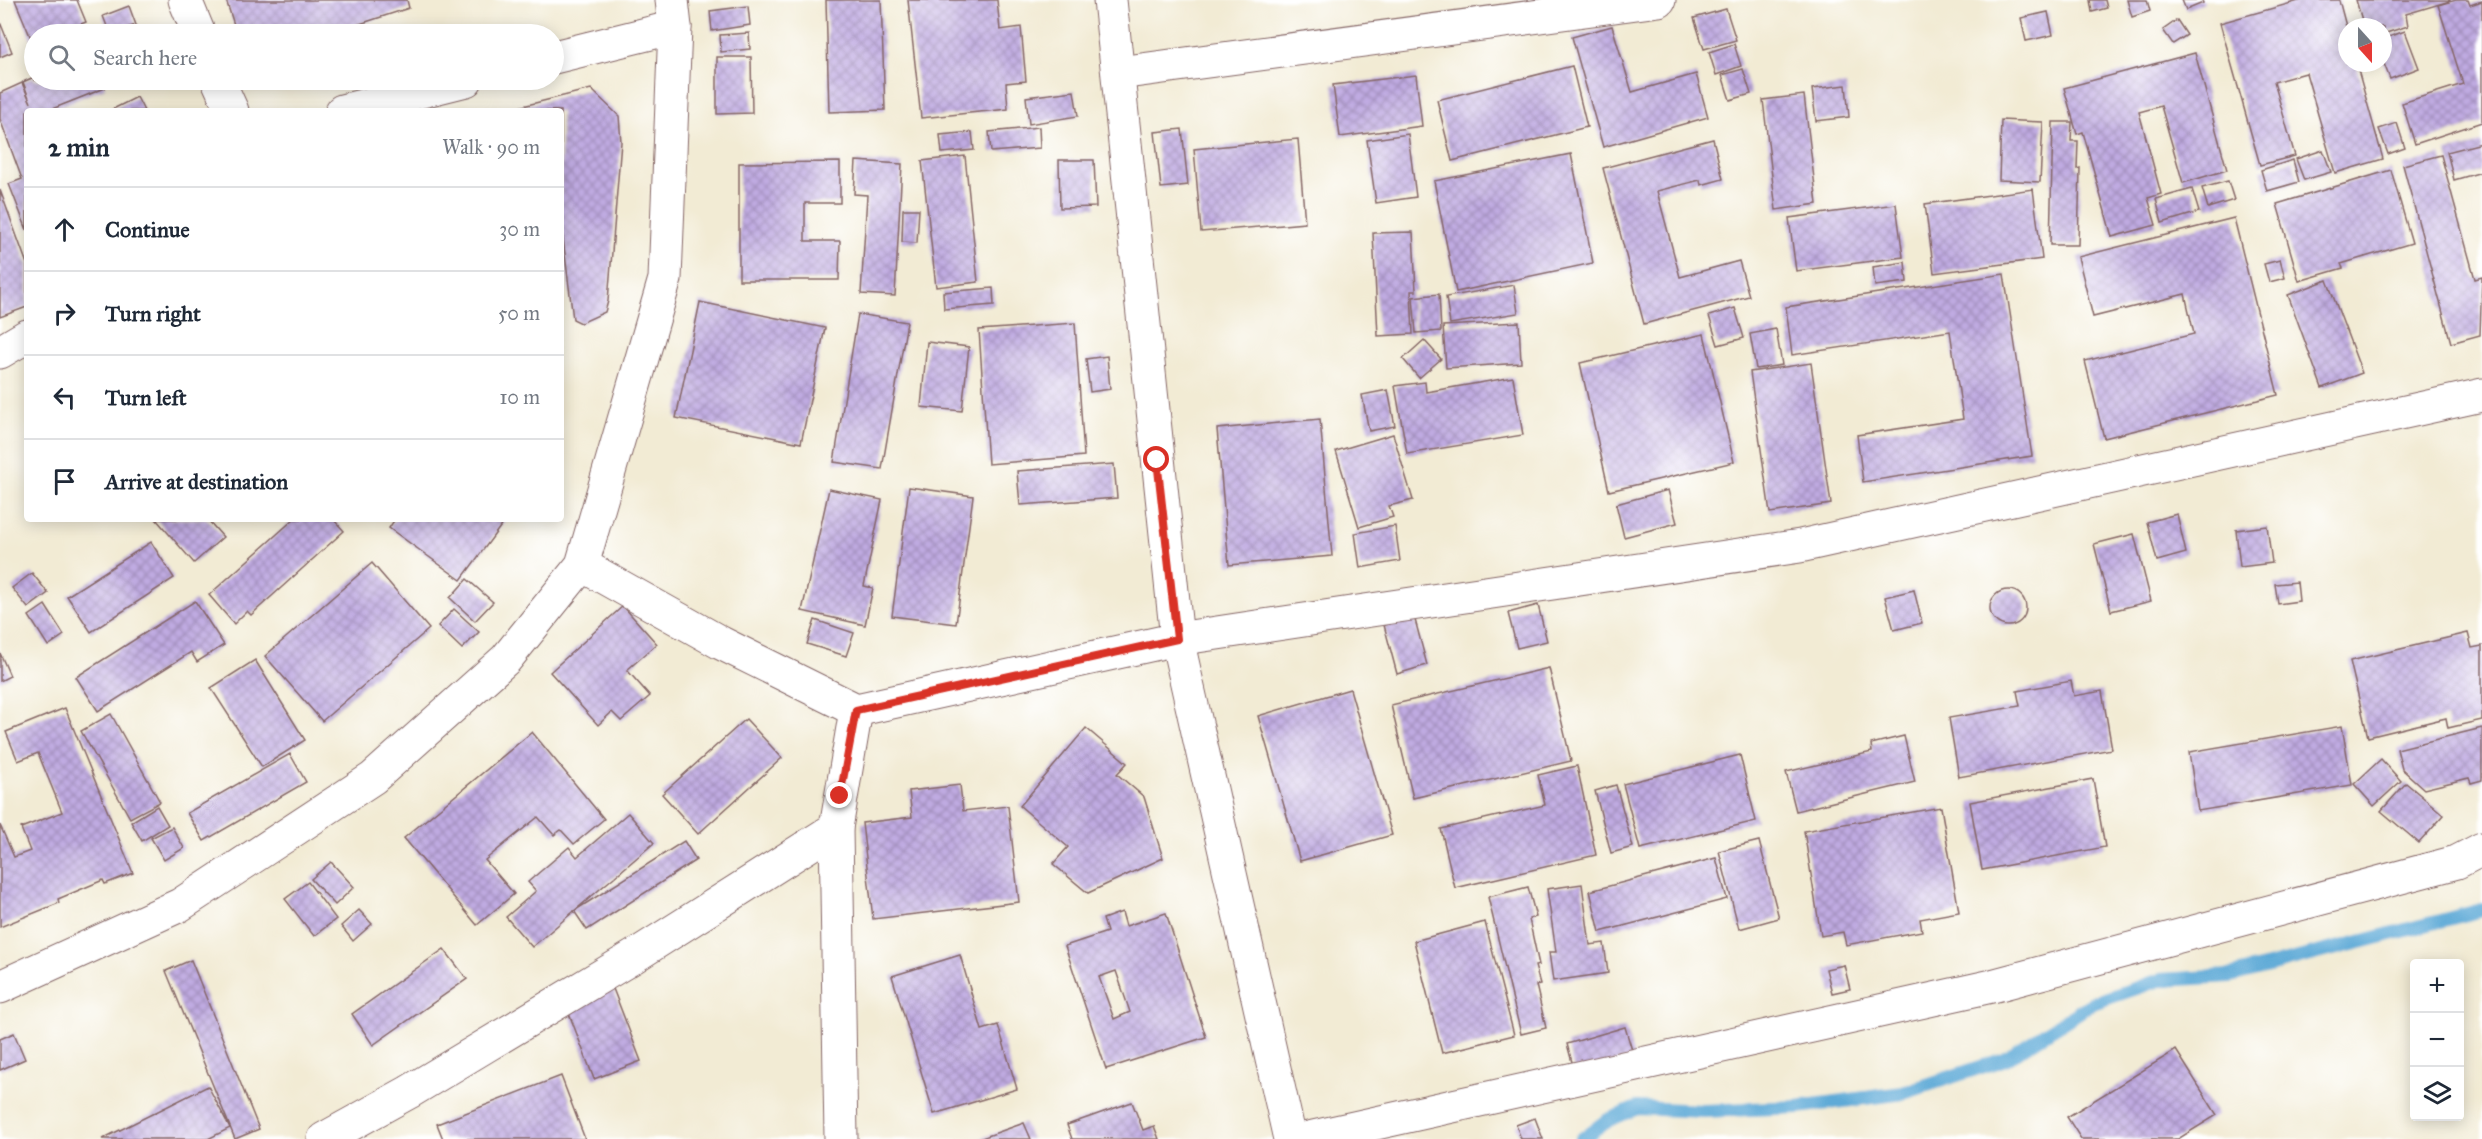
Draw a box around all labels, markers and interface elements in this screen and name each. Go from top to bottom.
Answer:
north arrow [2338,18,2392,72]
search box [24,24,564,90]
icon: search [45,41,78,74]
text: Search here [93,44,197,71]
text: 2 min [48,131,109,163]
text: Walk · 90 m [442,135,540,159]
icon: ahead [48,213,81,246]
text: Continue [105,216,190,243]
text: 30 m [499,217,540,241]
icon: right [48,297,81,330]
text: Turn right [105,300,201,327]
text: 50 m [498,301,540,325]
icon: left [48,381,81,414]
text: Turn left [105,384,187,411]
text: 10 m [499,385,540,409]
route start [1143,446,1169,472]
icon: arrive [48,465,81,498]
text: Arrive at destination [105,468,288,495]
route end [826,782,852,808]
map controls [2410,959,2464,1121]
button: + [2410,959,2464,1013]
button: − [2410,1013,2464,1067]
button: layers [2410,1067,2464,1121]

